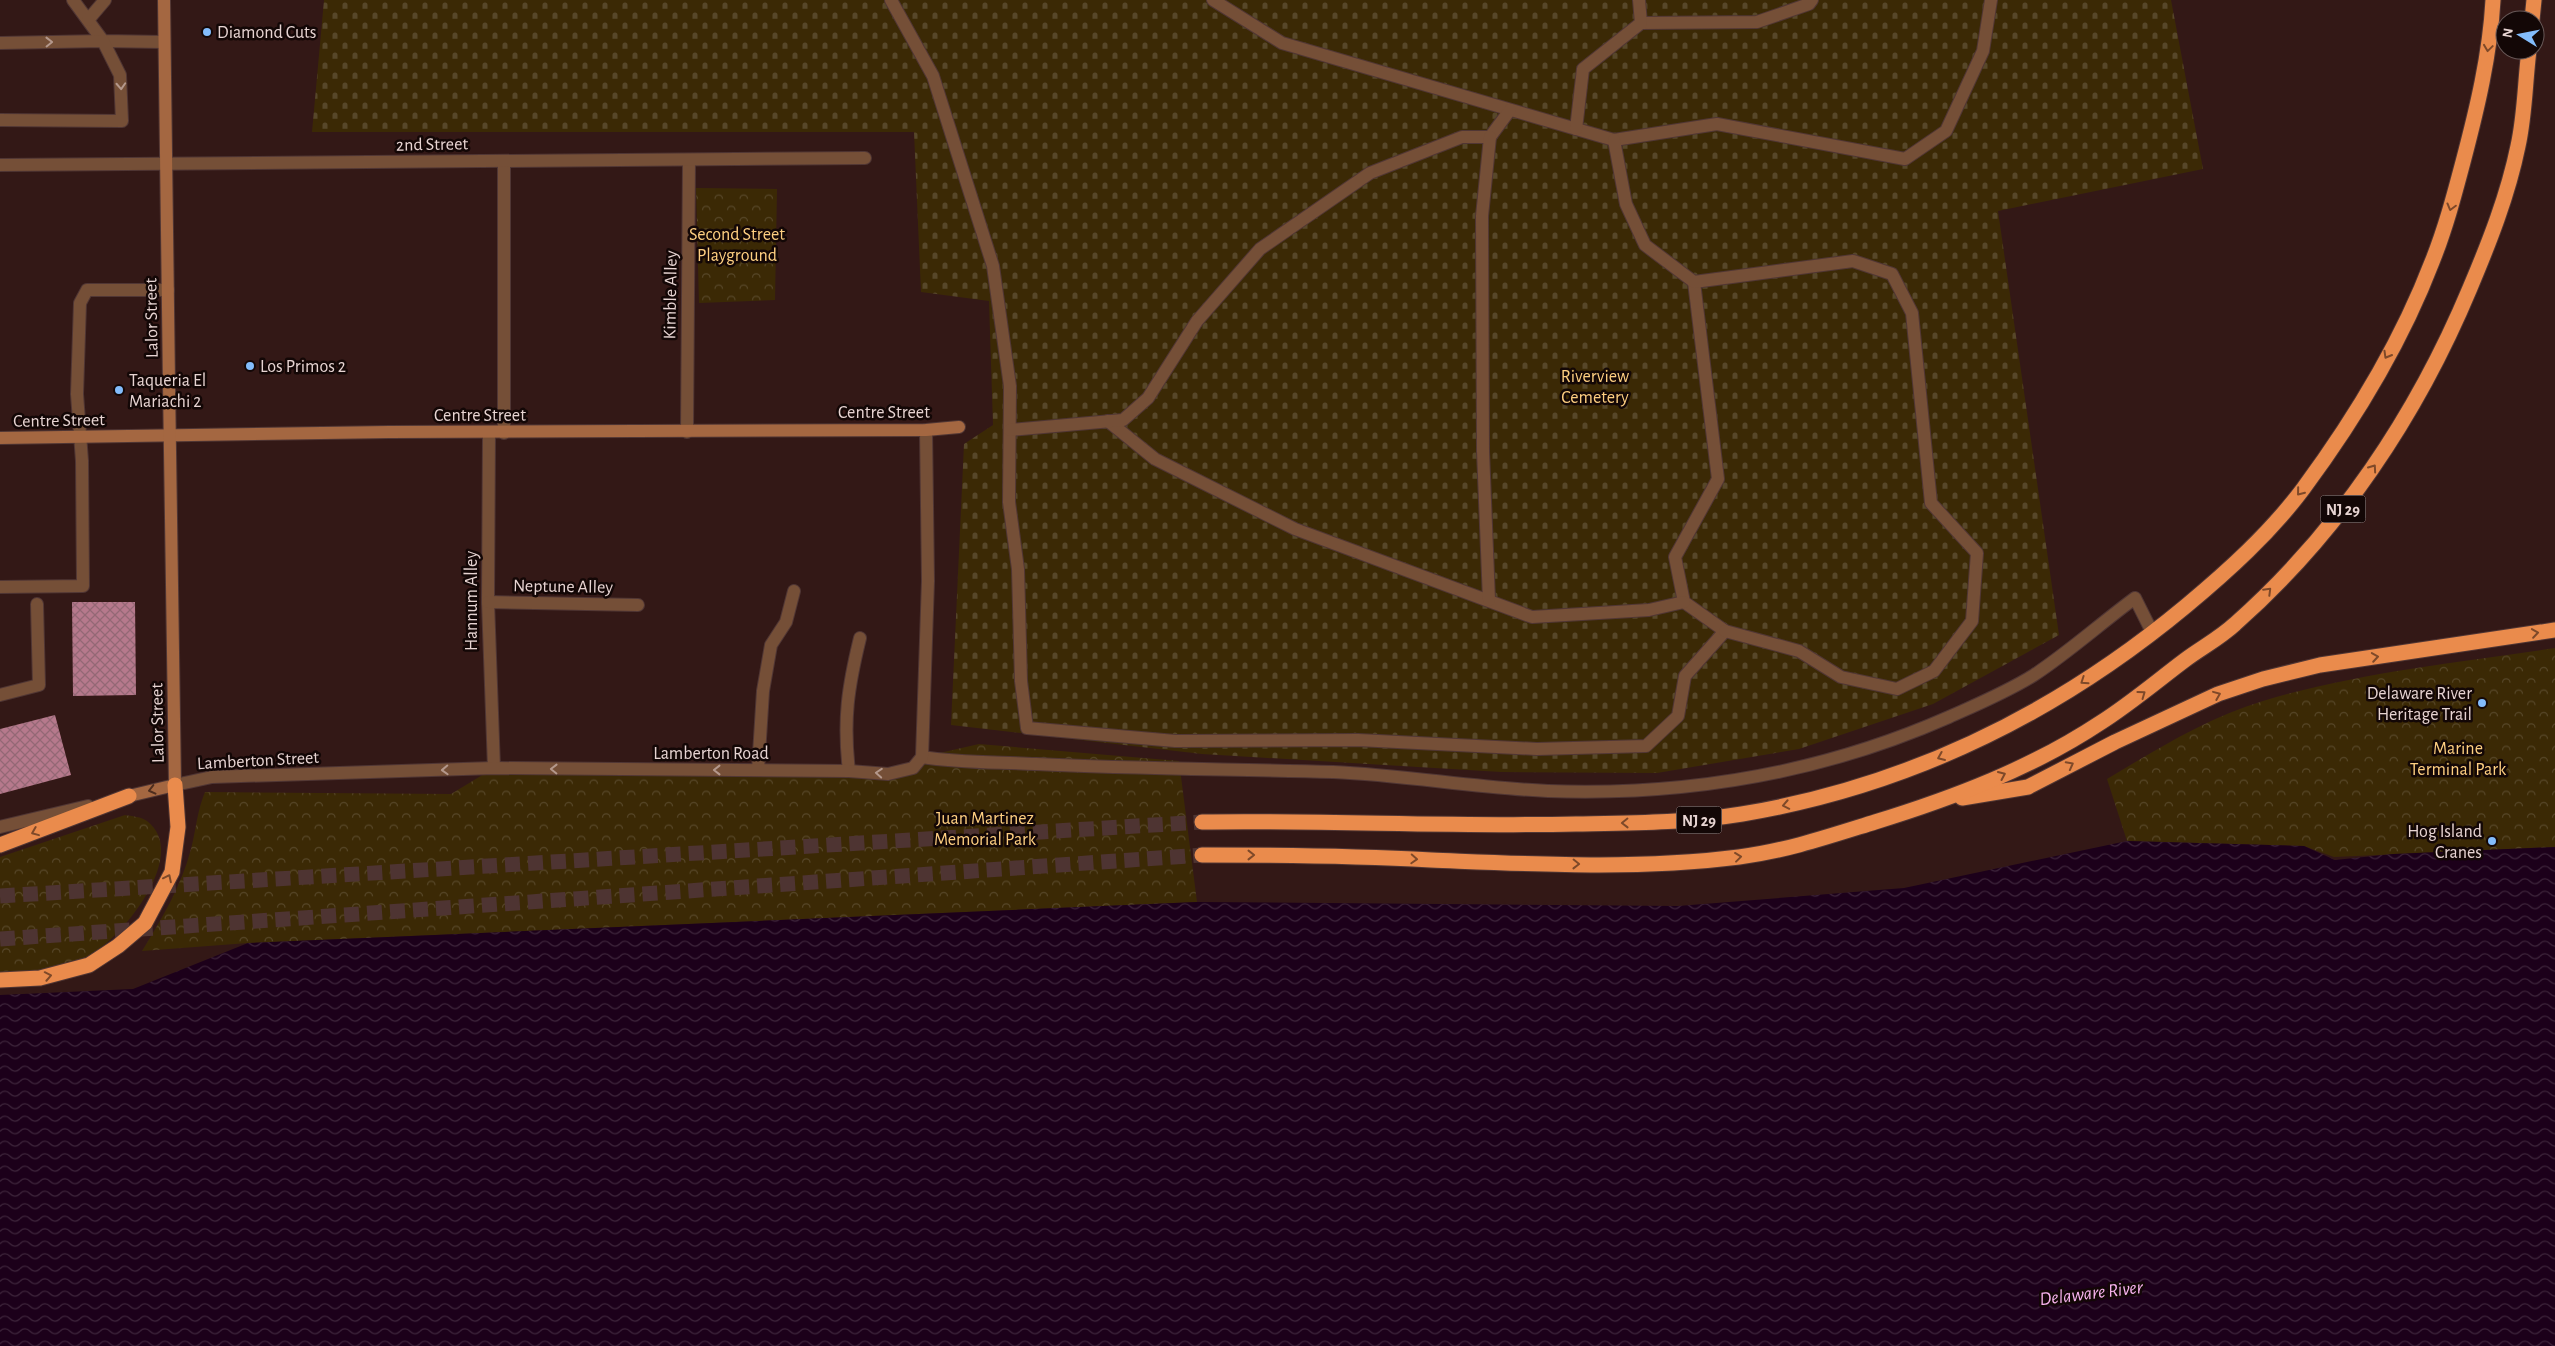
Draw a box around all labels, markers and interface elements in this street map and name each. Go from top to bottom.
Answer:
north arrow [2495,10,2545,60]
place label: Diamond Cuts [217,24,316,42]
marker: Diamond Cuts [201,26,213,38]
text: N [2500,27,2516,39]
one-way arrow [45,37,53,47]
one-way arrow [2483,45,2494,53]
one-way arrow [115,82,126,90]
street label: 2nd Street [396,135,468,155]
one-way arrow [2446,202,2457,211]
park label: Second Street Playground [689,226,785,265]
street label: Kimble Alley [661,250,681,340]
street label: Lalor Street [142,278,162,358]
one-way arrow [2384,350,2394,359]
place label: Los Primos 2 [260,358,346,376]
marker: Los Primos 2 [244,360,256,372]
park label: Riverview Cemetery [1561,368,1629,407]
place label: Taqueria El Mariachi 2 [129,372,206,411]
marker: Taqueria El Mariachi 2 [113,384,125,396]
street label: Centre Street [838,404,930,422]
street label: Centre Street [434,407,526,425]
street label: Centre Street [13,411,105,431]
one-way arrow [2366,464,2376,473]
one-way arrow [2297,486,2305,495]
road number: NJ 29 [2320,496,2366,522]
street label: Hannum Alley [463,551,481,651]
street label: Neptune Alley [513,577,613,597]
one-way arrow [2262,588,2271,597]
one-way arrow [2532,628,2540,639]
one-way arrow [2371,652,2379,663]
one-way arrow [2080,675,2090,684]
street label: Lalor Street [148,683,168,763]
place label: Delaware River Heritage Trail [2367,685,2472,724]
one-way arrow [2136,691,2145,699]
one-way arrow [2212,691,2221,702]
marker: Delaware River Heritage Trail [2476,697,2488,709]
park label: Marine Terminal Park [2410,740,2507,779]
street label: Lamberton Road [653,745,769,763]
street label: Lamberton Street [197,749,320,773]
one-way arrow [1937,750,1946,761]
one-way arrow [2065,761,2074,771]
one-way arrow [550,764,558,775]
one-way arrow [441,765,448,775]
one-way arrow [713,765,720,775]
one-way arrow [875,768,883,779]
one-way arrow [1997,770,2006,781]
one-way arrow [148,784,157,795]
one-way arrow [1781,799,1790,810]
road number: NJ 29 [1676,806,1722,834]
park label: Juan Martinez Memorial Park [934,810,1037,849]
one-way arrow [1620,818,1628,828]
place label: Hog Island Cranes [2407,823,2482,862]
one-way arrow [31,827,39,837]
marker: Hog Island Cranes [2486,835,2498,847]
one-way arrow [1248,850,1255,860]
one-way arrow [1734,852,1742,863]
one-way arrow [1410,853,1418,864]
one-way arrow [1572,859,1580,869]
one-way arrow [162,874,172,883]
one-way arrow [44,971,53,982]
water label: Delaware River [2039,1278,2145,1309]

